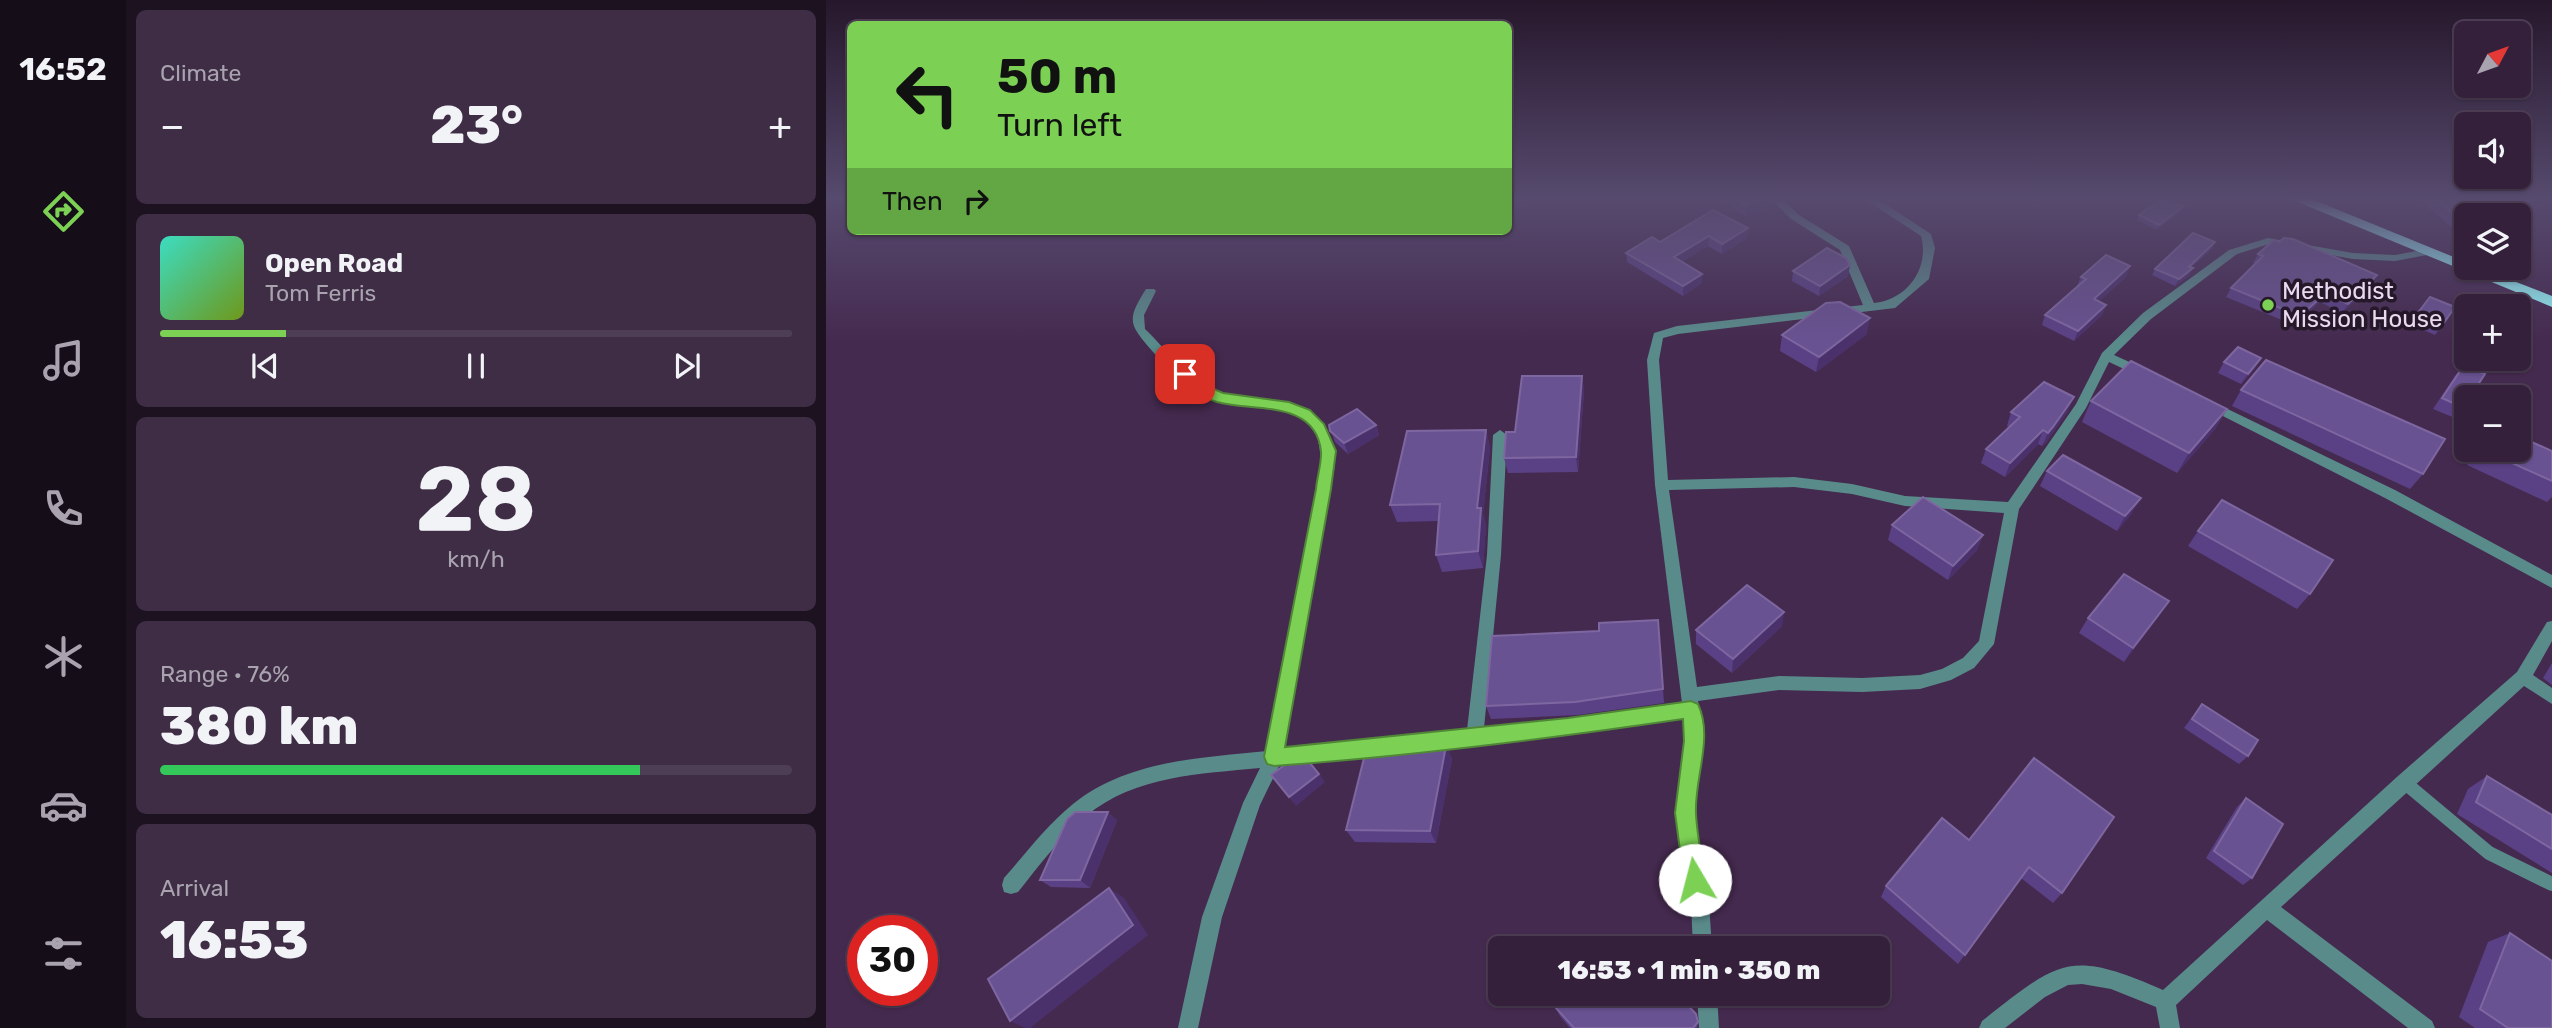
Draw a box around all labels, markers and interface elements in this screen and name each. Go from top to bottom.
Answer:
north arrow [2454,21,2530,98]
map controls [2454,21,2531,462]
text: 50 m [997,47,1117,105]
icon: left [882,49,973,140]
text: 16:52 [19,50,107,88]
text: Climate [160,59,241,87]
text: 23° [430,94,523,156]
text: − [160,103,185,149]
text: + [768,103,792,149]
text: Turn left [997,106,1122,144]
button: sound [2454,112,2531,189]
icon: right [957,182,995,220]
text: Then [882,186,943,217]
icon: directions [39,187,88,236]
button: layers [2454,203,2531,280]
text: Open Road [265,248,403,279]
place label: Methodist Mission House [2282,277,2442,333]
text: Tom Ferris [265,279,376,307]
button: + [2454,294,2531,371]
marker: Methodist Mission House [2260,297,2276,313]
icon: music [39,336,88,385]
pin [1155,344,1215,404]
icon: previous [246,347,284,385]
icon: pause [457,347,495,385]
icon: next [668,347,706,385]
icon: arrive [1166,355,1204,393]
button: − [2454,385,2531,462]
text: 28 [416,445,536,553]
icon: phone [39,484,88,533]
text: km/h [447,545,505,573]
icon: climate [39,632,88,681]
text: Range · 76% [160,660,290,688]
text: 380 km [160,695,359,757]
icon: car [39,781,88,830]
position arrow [1658,843,1732,917]
text: Arrival [160,874,229,902]
text: 16:53 [160,909,309,971]
speed limit sign: 30 [847,915,938,1006]
icon: filters [39,929,88,978]
text: 16:53 · 1 min · 350 m [1558,955,1820,986]

